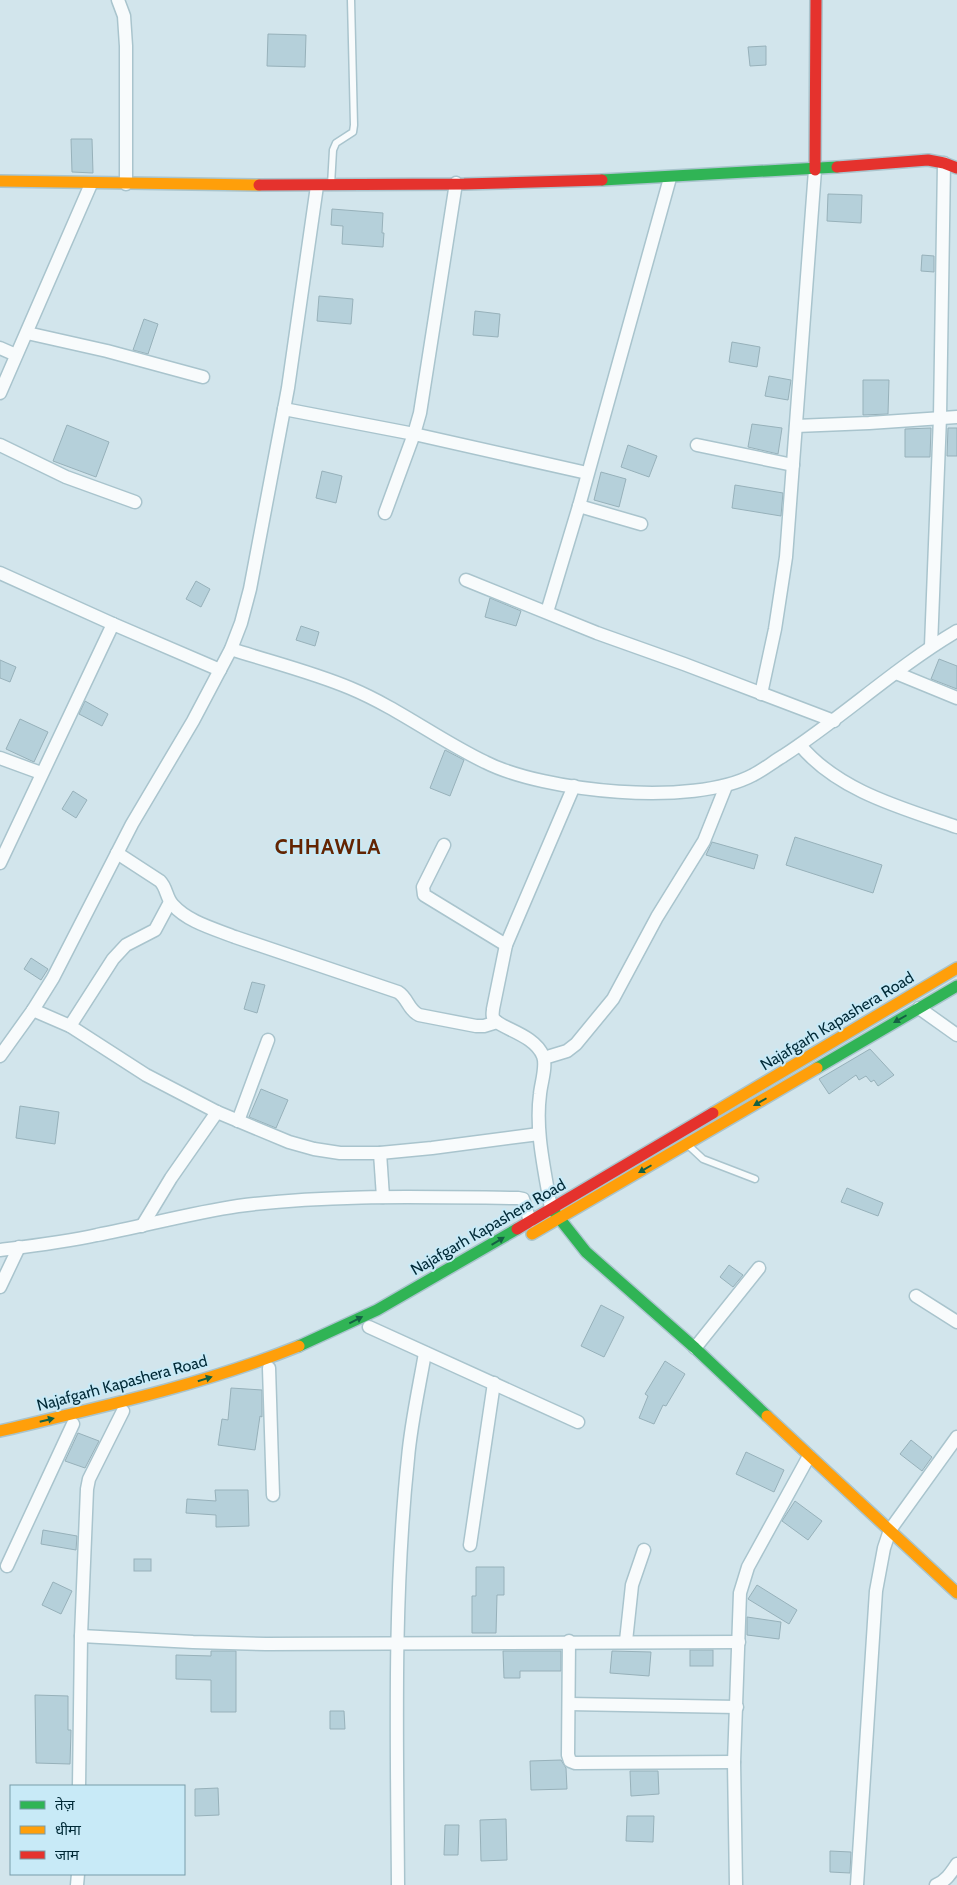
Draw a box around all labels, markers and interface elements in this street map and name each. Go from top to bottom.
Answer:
district label: CHHAWLA [275,834,381,859]
street label: Najafgarh Kapashera Road [757,968,917,1074]
one-way arrow [893,1015,906,1024]
one-way arrow [753,1097,766,1106]
one-way arrow [639,1164,652,1173]
street label: Najafgarh Kapashera Road [407,1175,569,1279]
one-way arrow [491,1236,504,1245]
one-way arrow [349,1316,363,1324]
street label: Najafgarh Kapashera Road [35,1351,209,1415]
one-way arrow [197,1375,212,1383]
one-way arrow [40,1416,55,1424]
legend [10,1785,185,1875]
text: तेज़ [55,1796,76,1814]
text: धीमा [55,1821,82,1839]
text: जाम [55,1846,80,1864]

